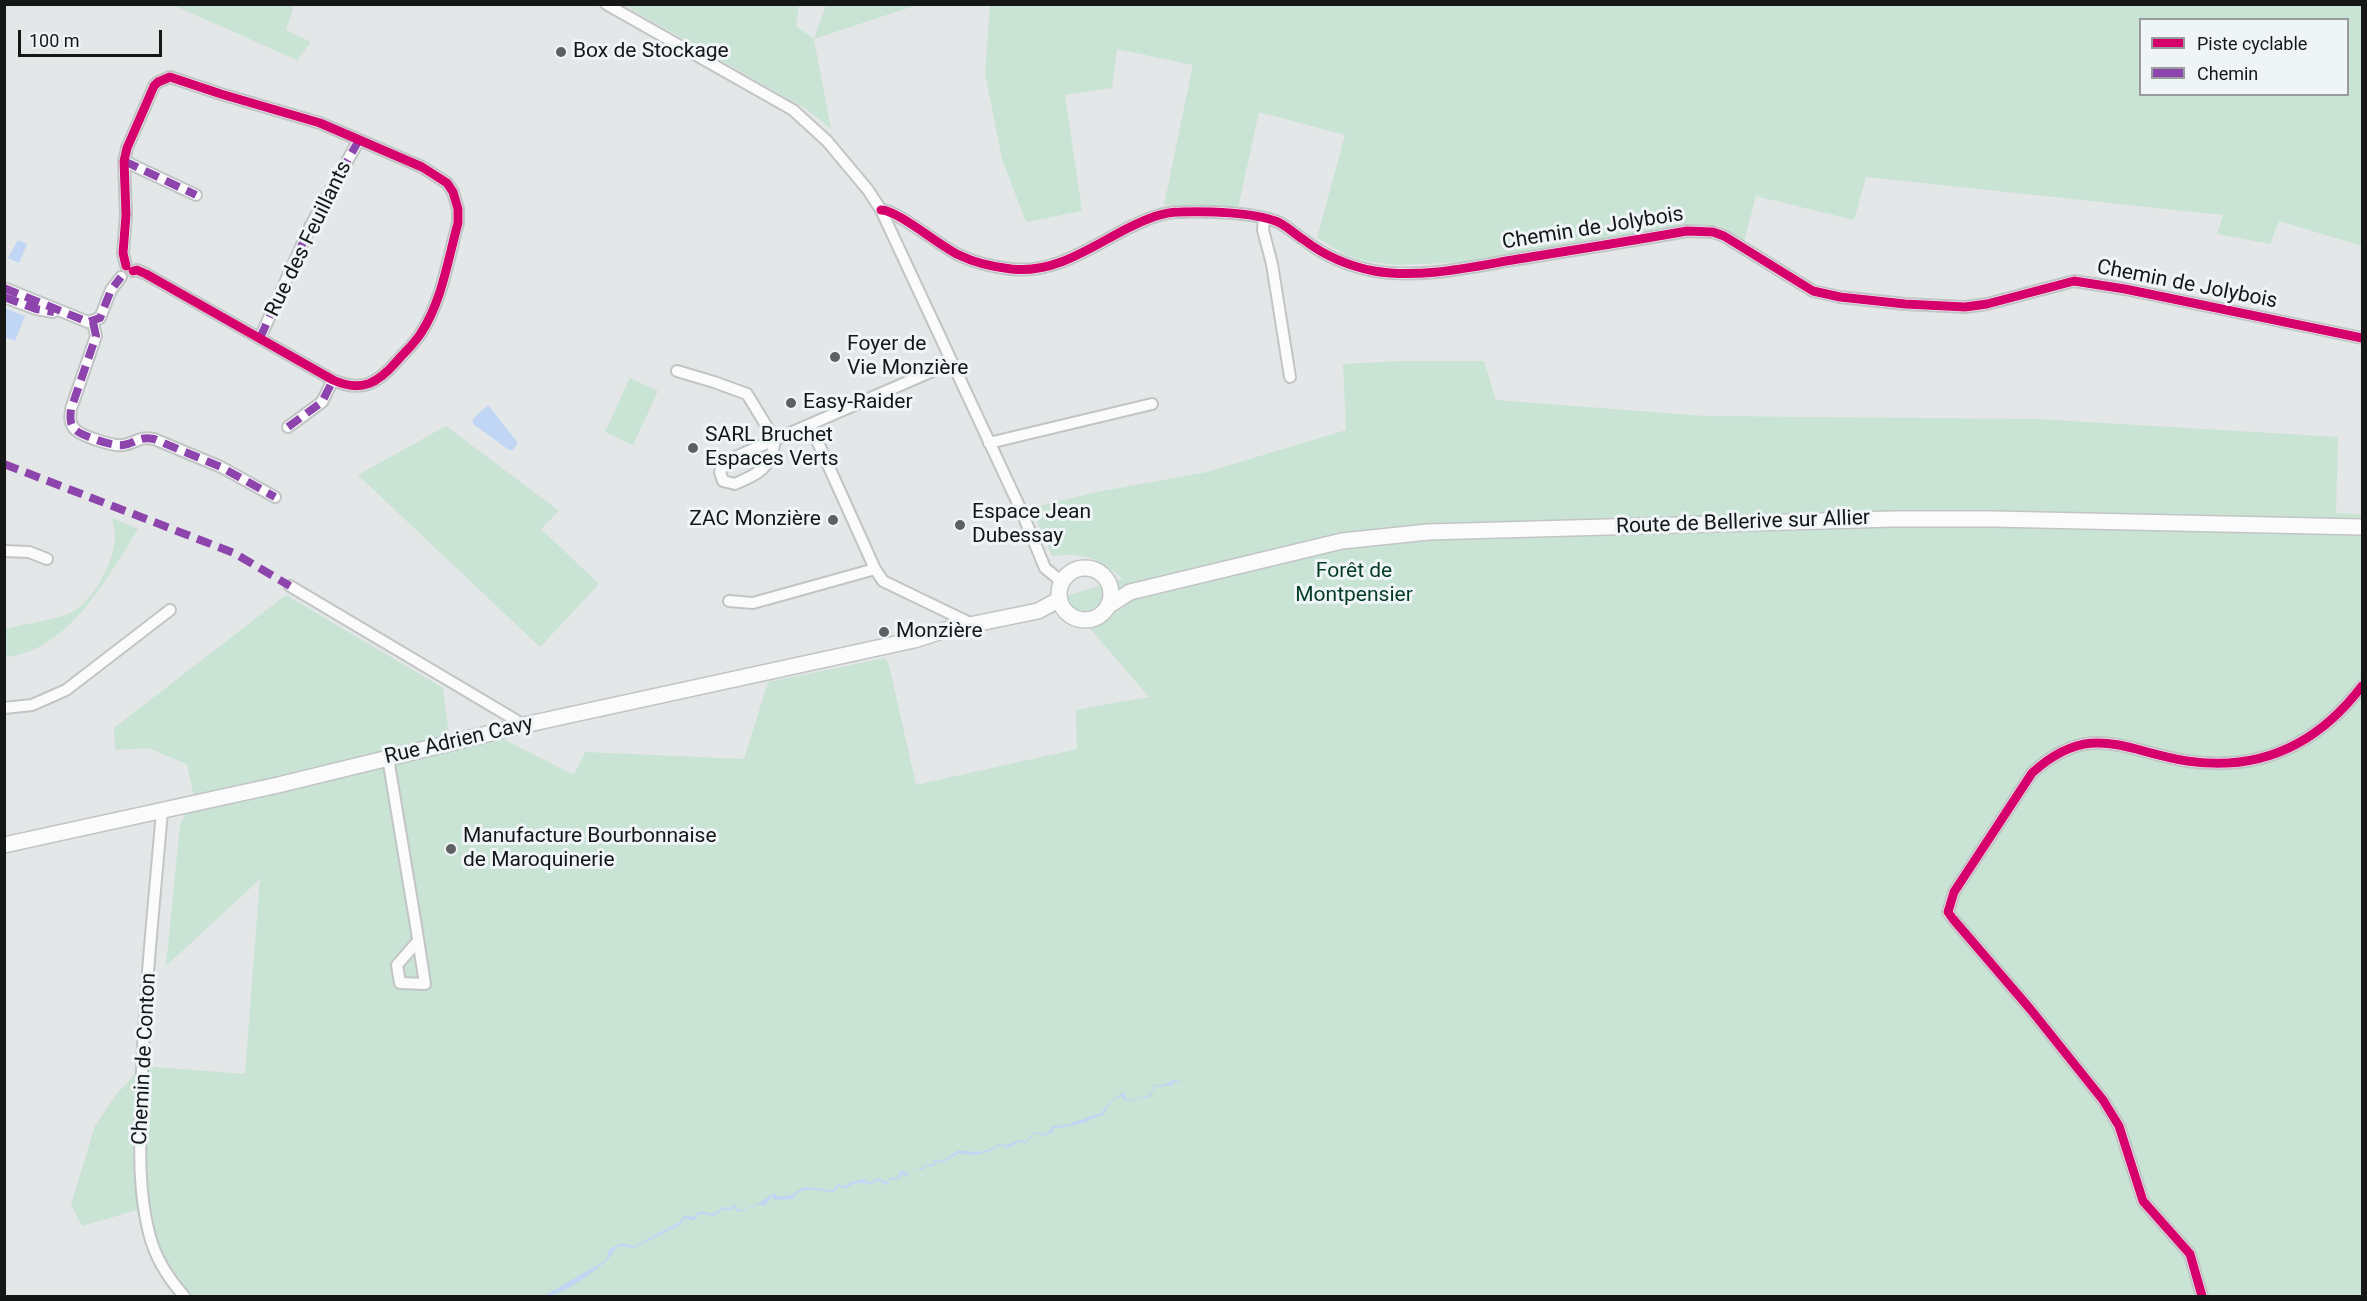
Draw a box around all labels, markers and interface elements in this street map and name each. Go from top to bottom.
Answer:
scale bar [21,18,165,56]
legend [2139,18,2349,96]
text: 100 m [29,30,80,51]
text: Piste cyclable [2197,33,2307,54]
place label: Box de Stockage [573,39,729,65]
marker: Box de Stockage [554,45,568,59]
text: Chemin [2197,63,2258,84]
street label: Rue des Feuillants [260,157,358,321]
street label: Chemin de Jolybois [1501,202,1685,256]
street label: Chemin de Jolybois [2095,255,2279,315]
place label: Foyer de Vie Monzière [847,332,968,382]
marker: Foyer de Vie Monzière [828,350,842,364]
place label: Easy-Raider [803,390,913,416]
marker: Easy-Raider [784,396,798,410]
place label: SARL Bruchet Espaces Verts [705,423,839,473]
marker: SARL Bruchet Espaces Verts [686,441,700,455]
place label: Espace Jean Dubessay [972,500,1091,550]
street label: Route de Bellerive sur Allier [1616,506,1870,540]
place label: ZAC Monzière [689,507,821,533]
marker: ZAC Monzière [826,513,840,527]
marker: Espace Jean Dubessay [953,518,967,532]
park label: Forêt de Montpensier [1295,559,1413,609]
place label: Monzière [896,619,983,645]
marker: Monzière [877,625,891,639]
street label: Rue Adrien Cavy [382,712,536,770]
place label: Manufacture Bourbonnaise de Maroquinerie [463,824,717,874]
marker: Manufacture Bourbonnaise de Maroquinerie [444,842,458,856]
street label: Chemin de Conton [128,972,162,1146]

